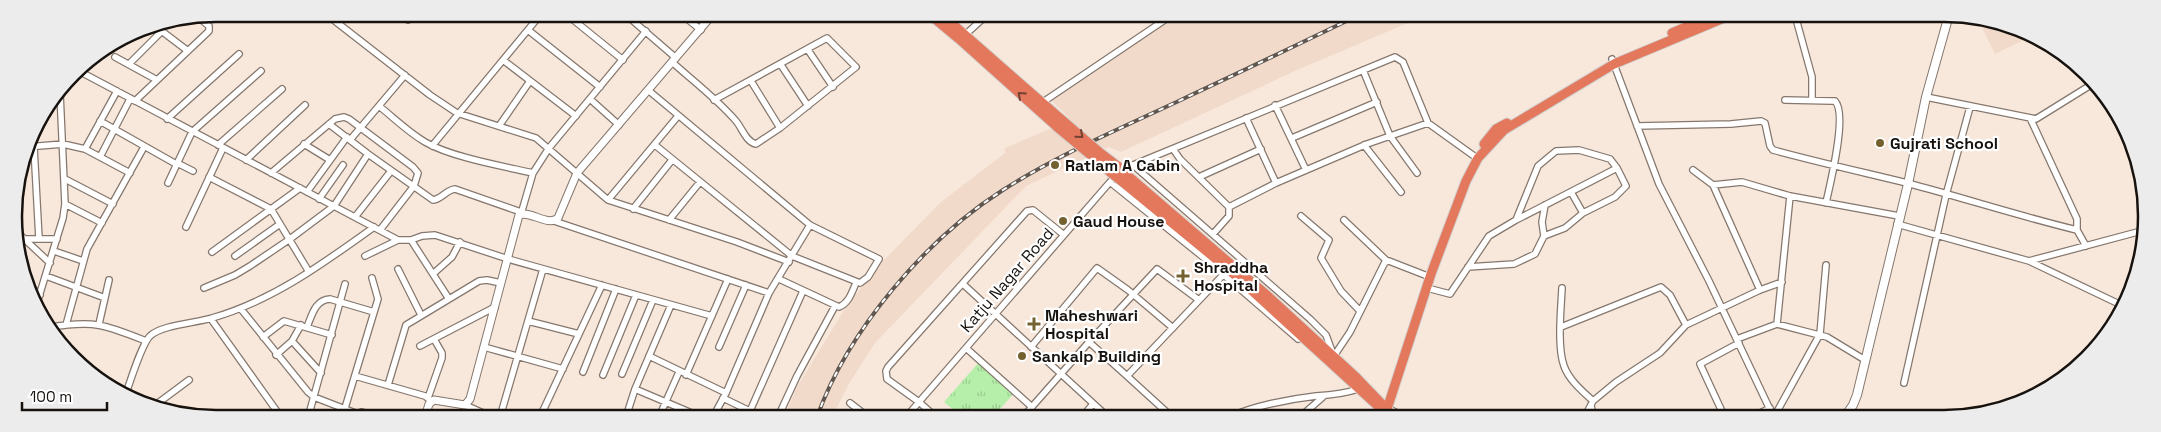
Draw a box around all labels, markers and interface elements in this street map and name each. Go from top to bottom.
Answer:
one-way arrow [1018,91,1027,100]
one-way arrow [1075,129,1084,138]
place label: Gujrati School [1890,133,1998,154]
marker: Gujrati School [1874,137,1886,149]
place label: Ratlam A Cabin [1065,155,1180,176]
marker: Ratlam A Cabin [1049,159,1061,171]
place label: Gaud House [1073,211,1165,232]
marker: Gaud House [1057,215,1069,227]
street label: Katju Nagar Road [956,223,1058,337]
place label: Shraddha Hospital [1194,257,1268,296]
marker: Shraddha Hospital [1176,269,1190,283]
place label: Maheshwari Hospital [1045,305,1138,344]
marker: Maheshwari Hospital [1027,317,1041,331]
place label: Sankalp Building [1032,346,1161,367]
marker: Sankalp Building [1016,350,1028,362]
scale bar [22,380,108,412]
text: 100 m [30,387,72,406]

